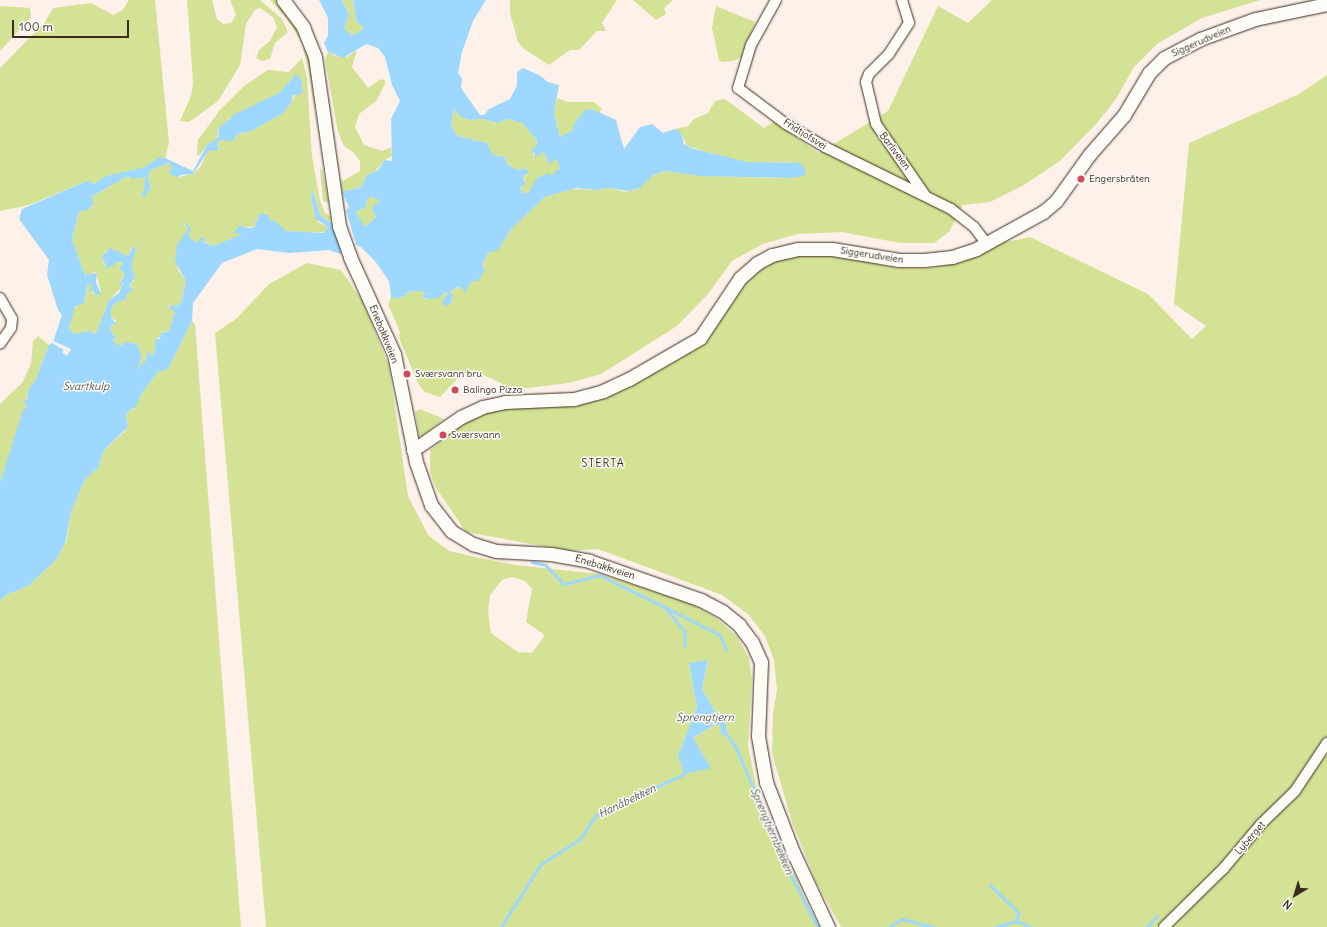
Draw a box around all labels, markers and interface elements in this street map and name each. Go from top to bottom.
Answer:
scale bar [14,12,131,38]
text: 100 m [19,19,53,34]
street label: Siggerudveien [1169,23,1233,59]
street label: Fridtjofsvei [781,116,829,152]
street label: Barliveien [877,130,913,172]
place label: Engersbråten [1089,173,1150,185]
marker: Engersbråten [1076,174,1086,184]
street label: Siggerudveien [840,244,904,266]
street label: Enebakkveien [367,303,401,365]
place label: Sværsvann bru [415,368,482,380]
marker: Sværsvann bru [402,369,412,379]
water label: Svartkulp [63,379,109,393]
place label: Balingo Pizza [463,384,523,396]
marker: Balingo Pizza [450,385,460,395]
place label: Sværsvann [451,429,500,441]
marker: Sværsvann [438,430,448,440]
district label: STERTA [581,456,625,470]
street label: Enebakkveien [574,552,636,582]
water label: Sprengtjern [676,710,734,724]
water label: Hanåbekken [596,781,658,821]
water label: Sprengtjernbekken [748,785,796,877]
street label: Lyberget [1232,819,1268,857]
north arrow [1275,875,1315,915]
text: N [1280,897,1295,912]

